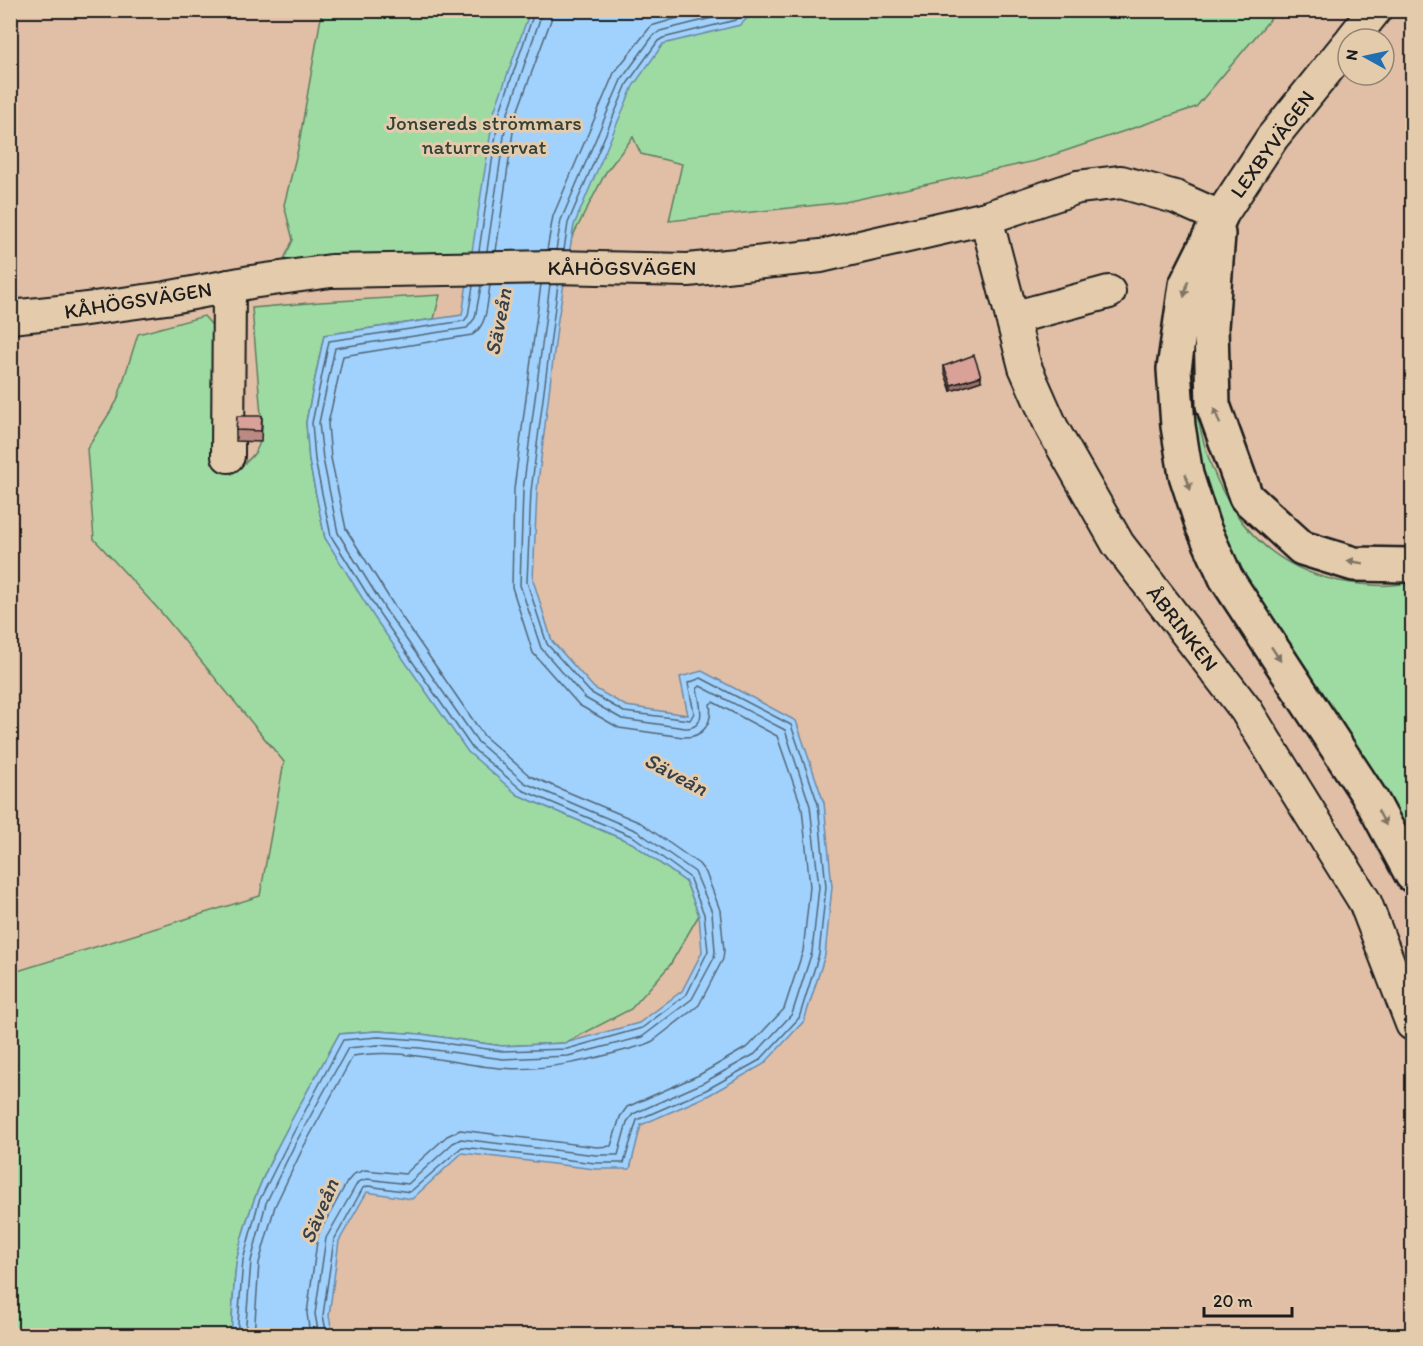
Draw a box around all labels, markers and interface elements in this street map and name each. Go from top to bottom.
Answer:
north arrow [1336,27,1396,87]
text: N [1341,48,1362,62]
street label: LEXBYVÄGEN [1225,85,1319,203]
park label: Jonsereds strömmars naturreservat [386,110,582,159]
street label: KÅHÖGSVÄGEN [548,255,697,280]
street label: KÅHÖGSVÄGEN [62,276,214,324]
one-way arrow [1181,280,1191,298]
water label: Säveån [478,286,518,358]
one-way arrow [1212,407,1222,425]
one-way arrow [1184,473,1193,491]
one-way arrow [1345,558,1364,567]
street label: ÅBRINKEN [1142,580,1224,676]
one-way arrow [1270,646,1282,662]
water label: Säveån [640,746,712,802]
one-way arrow [1377,810,1387,827]
water label: Säveån [293,1174,345,1247]
scale bar [1204,1280,1292,1318]
text: 20 m [1213,1290,1253,1312]

